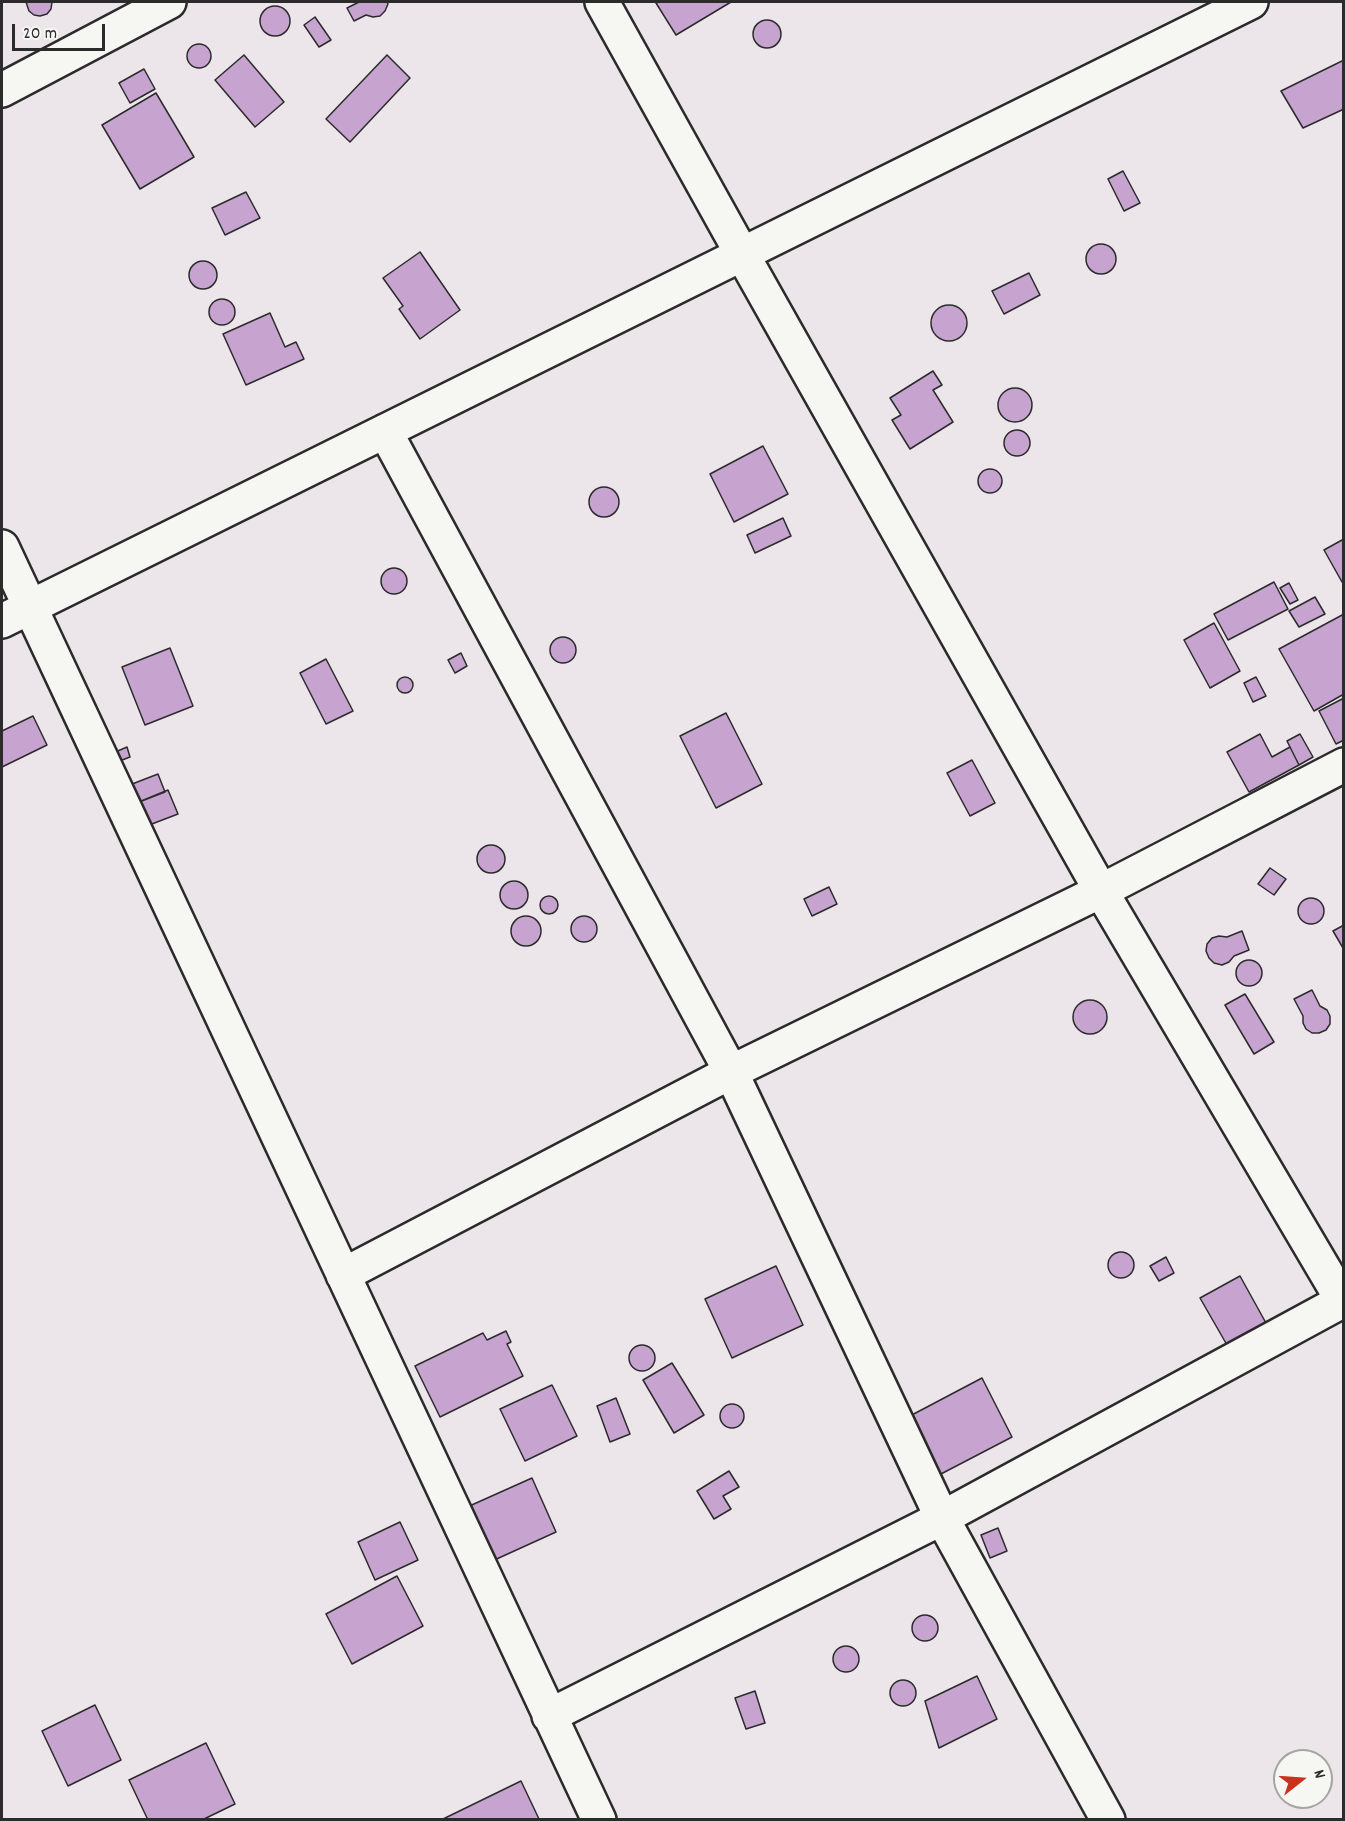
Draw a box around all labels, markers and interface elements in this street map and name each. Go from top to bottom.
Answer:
scale bar [15,12,108,50]
text: 20 m [23,22,57,47]
north arrow [1273,1749,1333,1809]
text: N [1307,1767,1331,1781]

